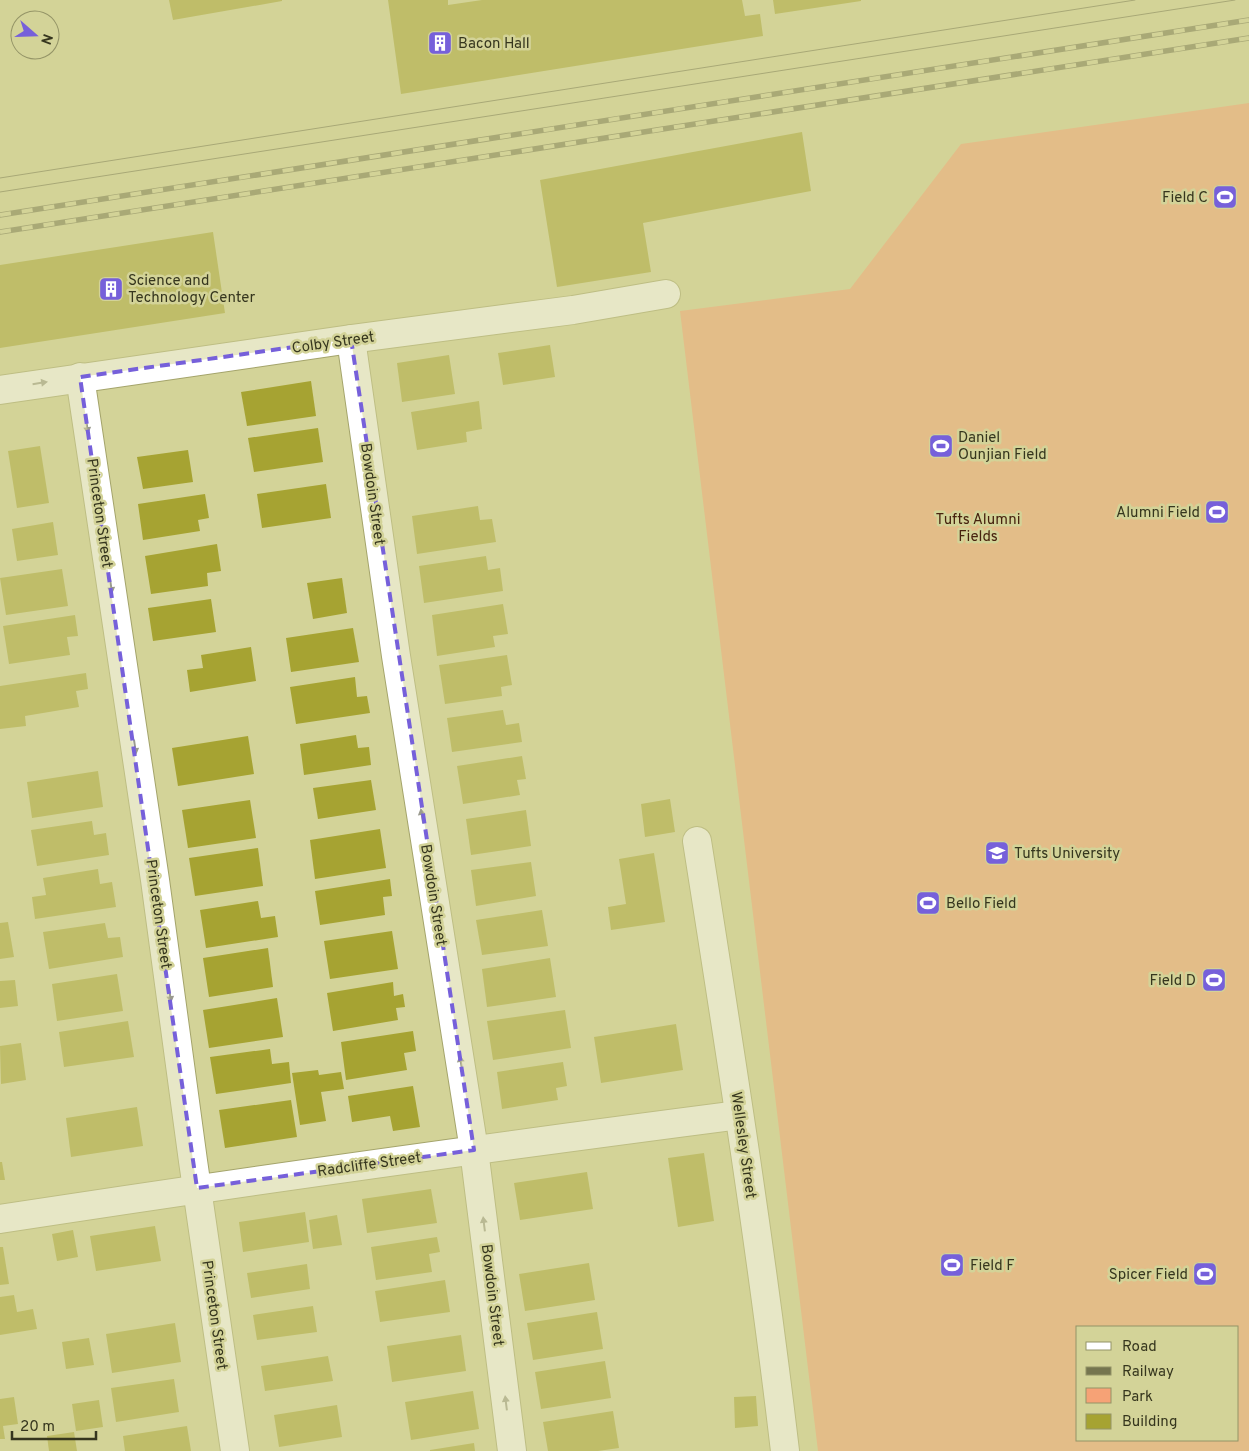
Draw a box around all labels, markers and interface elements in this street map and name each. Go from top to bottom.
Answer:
north arrow [10,10,60,60]
building icon: Bacon Hall [427,30,453,56]
text: N [36,31,56,47]
place label: Bacon Hall [458,35,530,54]
sports icon: Field C [1212,184,1238,210]
place label: Field C [1162,189,1208,208]
place label: Science and Technology Center [128,272,255,308]
building icon: Science and Technology Center [98,276,124,302]
street label: Colby Street [291,328,376,359]
one-way arrow [32,379,48,387]
one-way arrow [83,418,91,434]
place label: Daniel Ounjian Field [958,429,1047,465]
sports icon: Daniel Ounjian Field [928,433,954,459]
street label: Bowdoin Street [355,442,388,546]
street label: Princeton Street [81,457,116,569]
sports icon: Alumni Field [1204,499,1230,525]
place label: Alumni Field [1116,504,1200,523]
park label: Tufts Alumni Fields [935,511,1021,547]
one-way arrow [107,579,115,595]
one-way arrow [131,739,139,755]
one-way arrow [417,808,425,824]
school or university icon: Tufts University [984,840,1010,866]
street label: Bowdoin Street [415,843,450,947]
place label: Tufts University [1014,845,1120,864]
street label: Princeton Street [140,858,175,970]
sports icon: Bello Field [915,890,941,916]
place label: Bello Field [946,895,1016,914]
sports icon: Field D [1201,967,1227,993]
place label: Field D [1150,972,1196,991]
one-way arrow [167,987,175,1003]
one-way arrow [456,1055,464,1071]
street label: Wellesley Street [726,1091,759,1200]
street label: Radcliffe Street [316,1149,422,1182]
one-way arrow [480,1216,488,1232]
street label: Bowdoin Street [476,1243,507,1347]
sports icon: Field F [939,1252,965,1278]
place label: Field F [970,1257,1015,1276]
street label: Princeton Street [196,1259,231,1371]
sports icon: Spicer Field [1192,1261,1218,1287]
place label: Spicer Field [1109,1266,1188,1285]
legend [1076,1326,1239,1441]
text: Road [1122,1338,1157,1357]
text: Railway [1122,1363,1174,1382]
text: Park [1122,1388,1153,1407]
one-way arrow [502,1394,510,1410]
scale bar [12,1408,96,1440]
text: Building [1122,1413,1177,1432]
text: 20 m [20,1418,55,1437]

